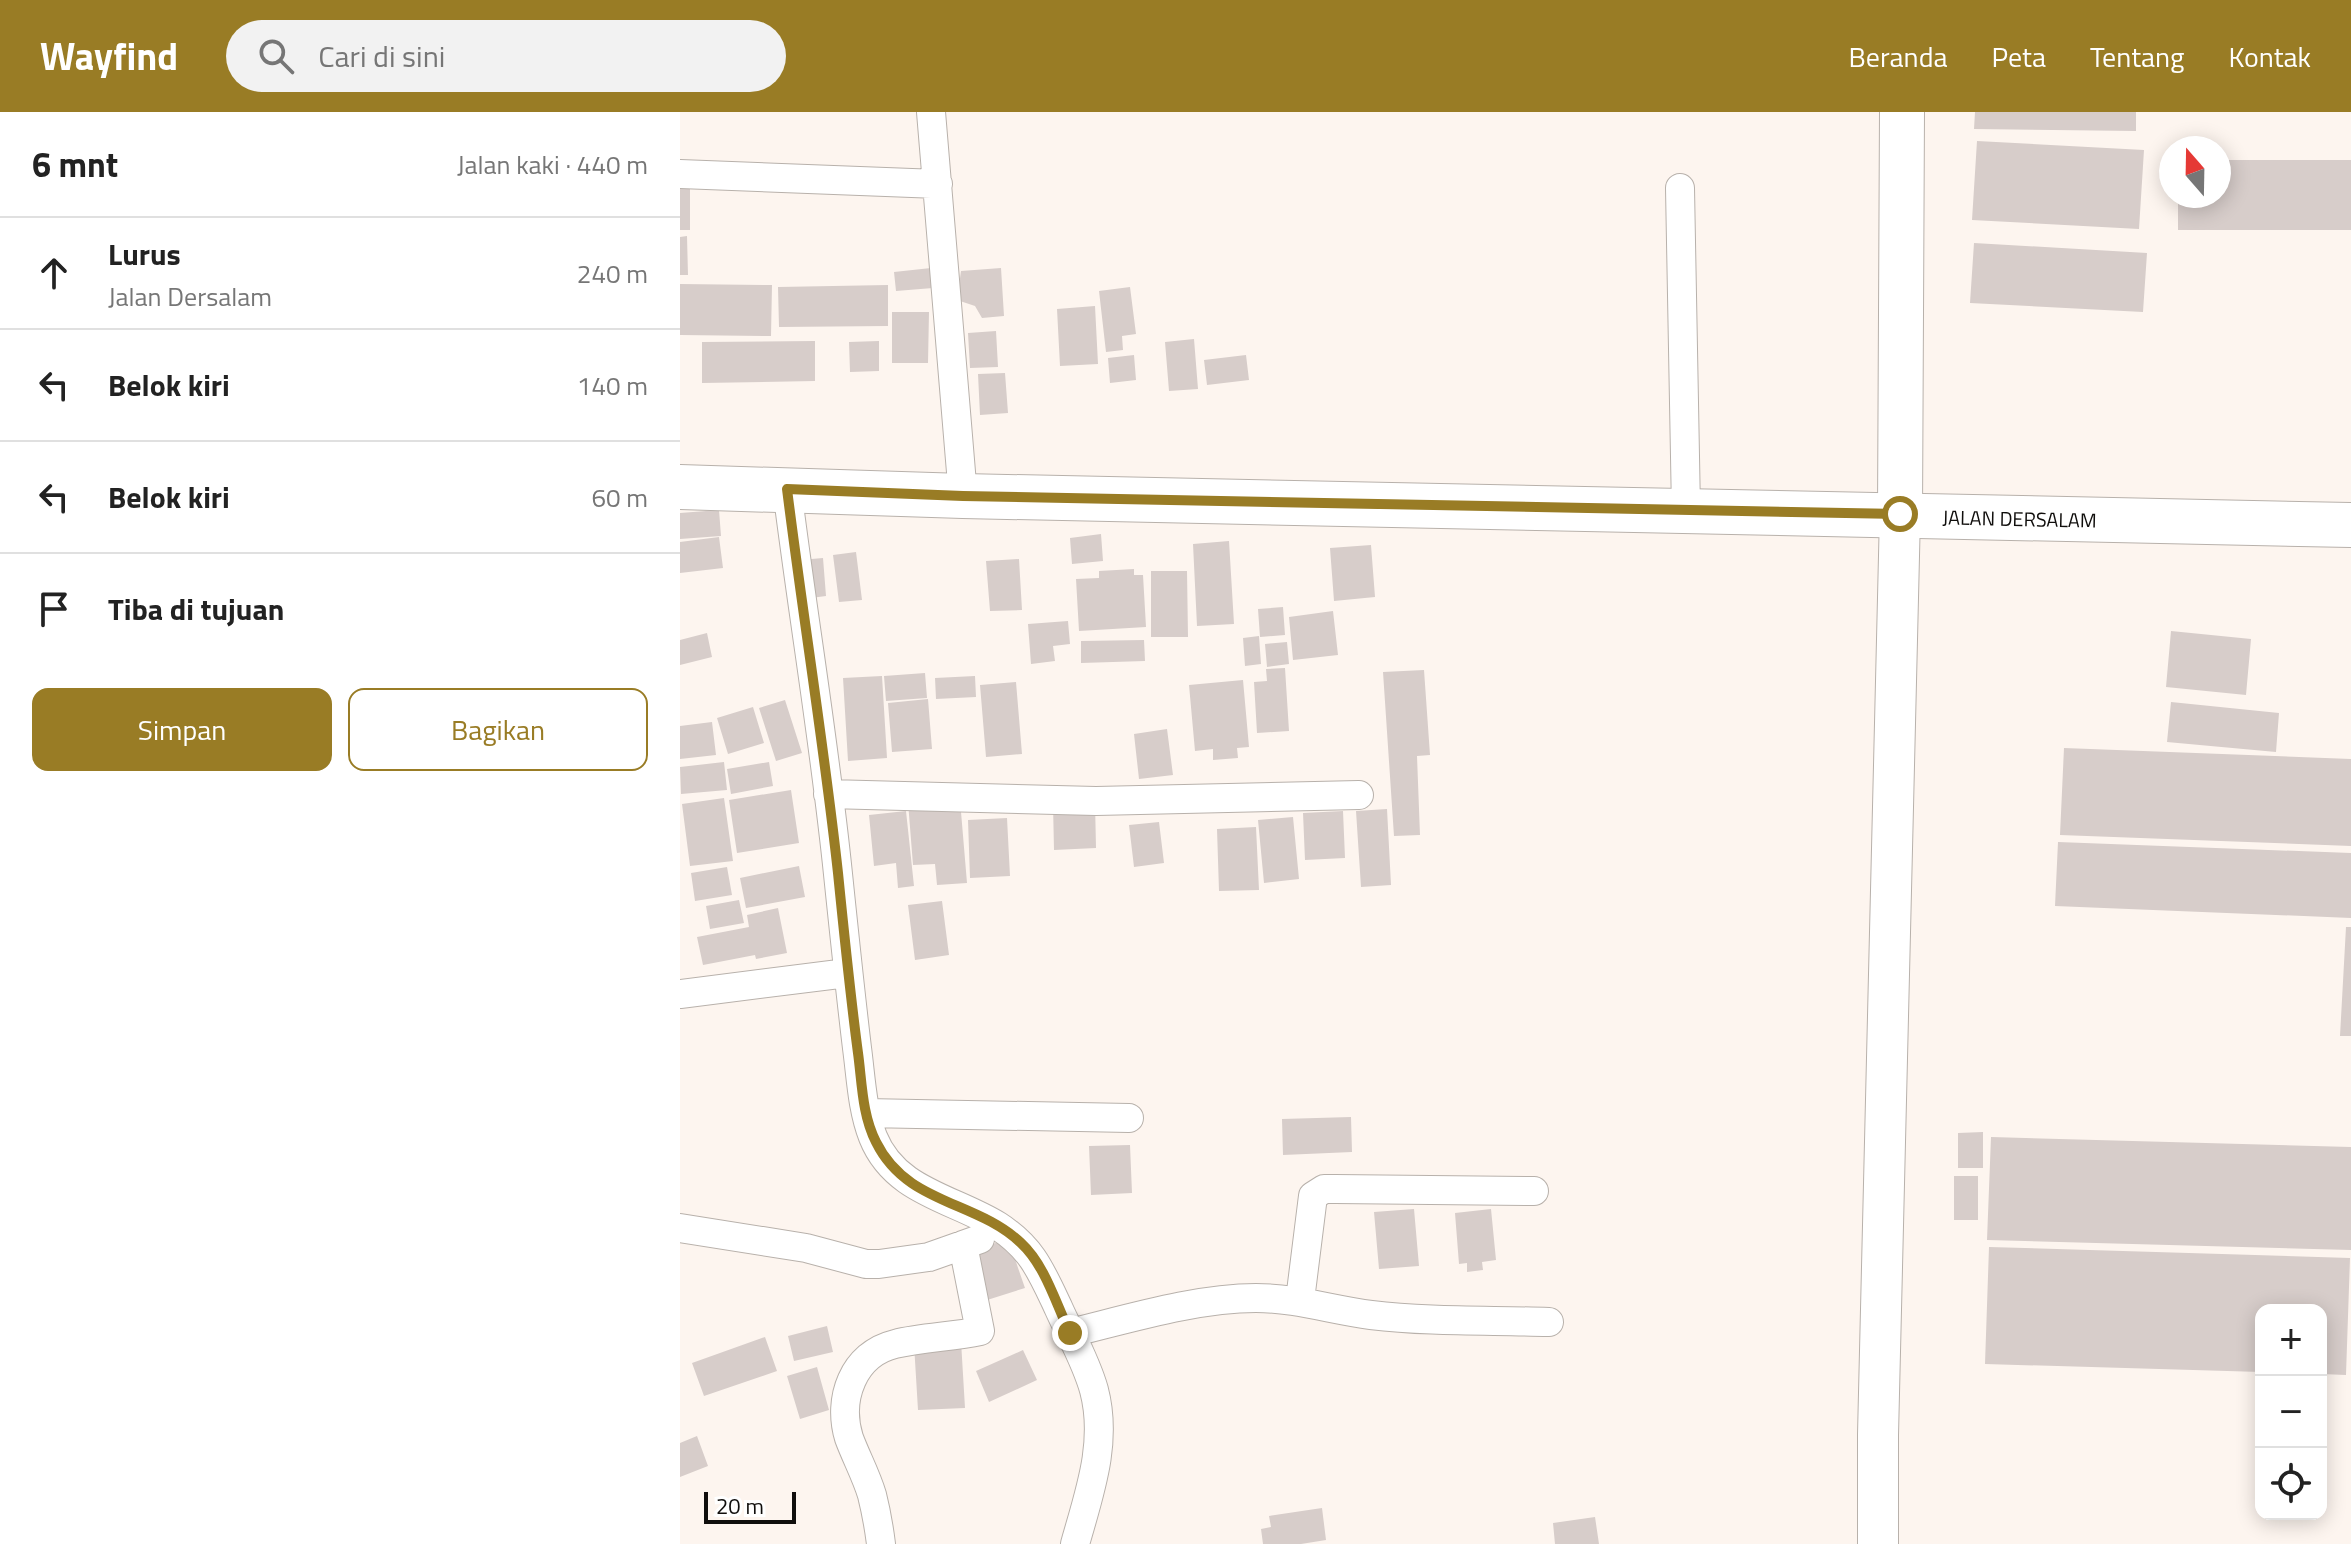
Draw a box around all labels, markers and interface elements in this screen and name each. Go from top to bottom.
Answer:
search box [226,20,786,92]
text: Wayfind [40,27,178,85]
text: Cari di sini [318,33,445,79]
icon: search [254,34,298,78]
text: Beranda [1849,35,1948,78]
text: Peta [1992,35,2046,78]
text: Tentang [2090,35,2184,78]
text: Kontak [2228,35,2311,78]
north arrow [2159,136,2231,208]
text: 6 mnt [32,138,118,190]
text: Jalan kaki · 440 m [457,145,648,184]
text: Lurus [108,231,181,277]
icon: ahead [32,251,76,295]
text: 240 m [577,254,648,293]
text: Jalan Dersalam [108,277,272,316]
text: Belok kiri [108,362,230,408]
icon: left [32,363,76,407]
text: 140 m [577,366,648,405]
text: Belok kiri [108,474,230,520]
icon: left [32,475,76,519]
text: 60 m [591,478,648,517]
route start [1882,496,1918,532]
street label: JALAN DERSALAM [1942,501,2097,535]
text: Tiba di tujuan [108,586,284,632]
icon: arrive [32,587,76,631]
button: Simpan [32,688,332,771]
button: Bagikan [348,688,648,771]
map controls [2255,1304,2327,1520]
button: + [2255,1304,2327,1376]
route end [1052,1315,1088,1351]
button: − [2255,1376,2327,1448]
button: locate [2255,1448,2327,1520]
scale bar [704,1488,796,1524]
text: 20 m [716,1489,764,1523]

